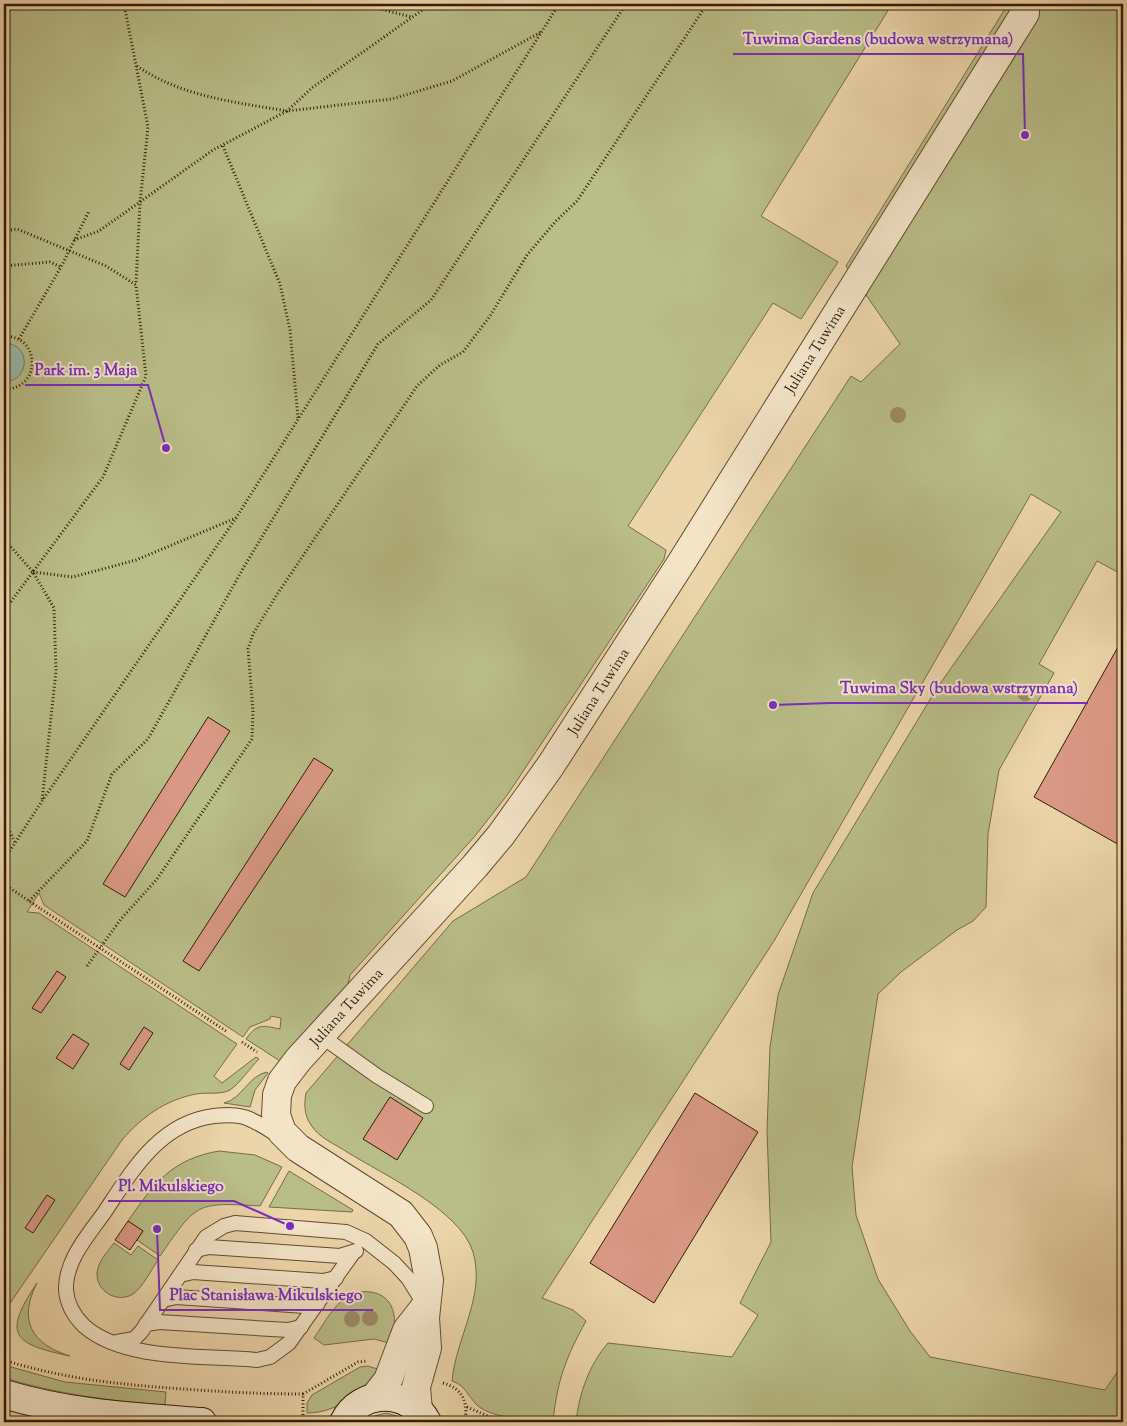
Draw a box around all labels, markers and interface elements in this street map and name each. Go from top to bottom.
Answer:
callout: Tuwima Gardens (budowa wstrzymana) [733,23,1023,54]
text: Tuwima Gardens (budowa wstrzymana) [743,29,1013,52]
street label: Juliana Tuwima [780,302,852,399]
callout: Park im. 3 Maja [25,354,148,385]
text: Park im. 3 Maja [35,360,138,383]
street label: Juliana Tuwima [563,645,636,741]
callout: Tuwima Sky (budowa wstrzymana) [830,672,1088,703]
text: Tuwima Sky (budowa wstrzymana) [840,678,1078,701]
street label: Juliana Tuwima [305,964,389,1053]
callout: Pl. Mikulskiego [108,1170,234,1201]
text: Pl. Mikulskiego [118,1176,224,1199]
callout: Plac Stanisława Mikulskiego [160,1279,373,1310]
text: Plac Stanisława Mikulskiego [169,1285,363,1308]

